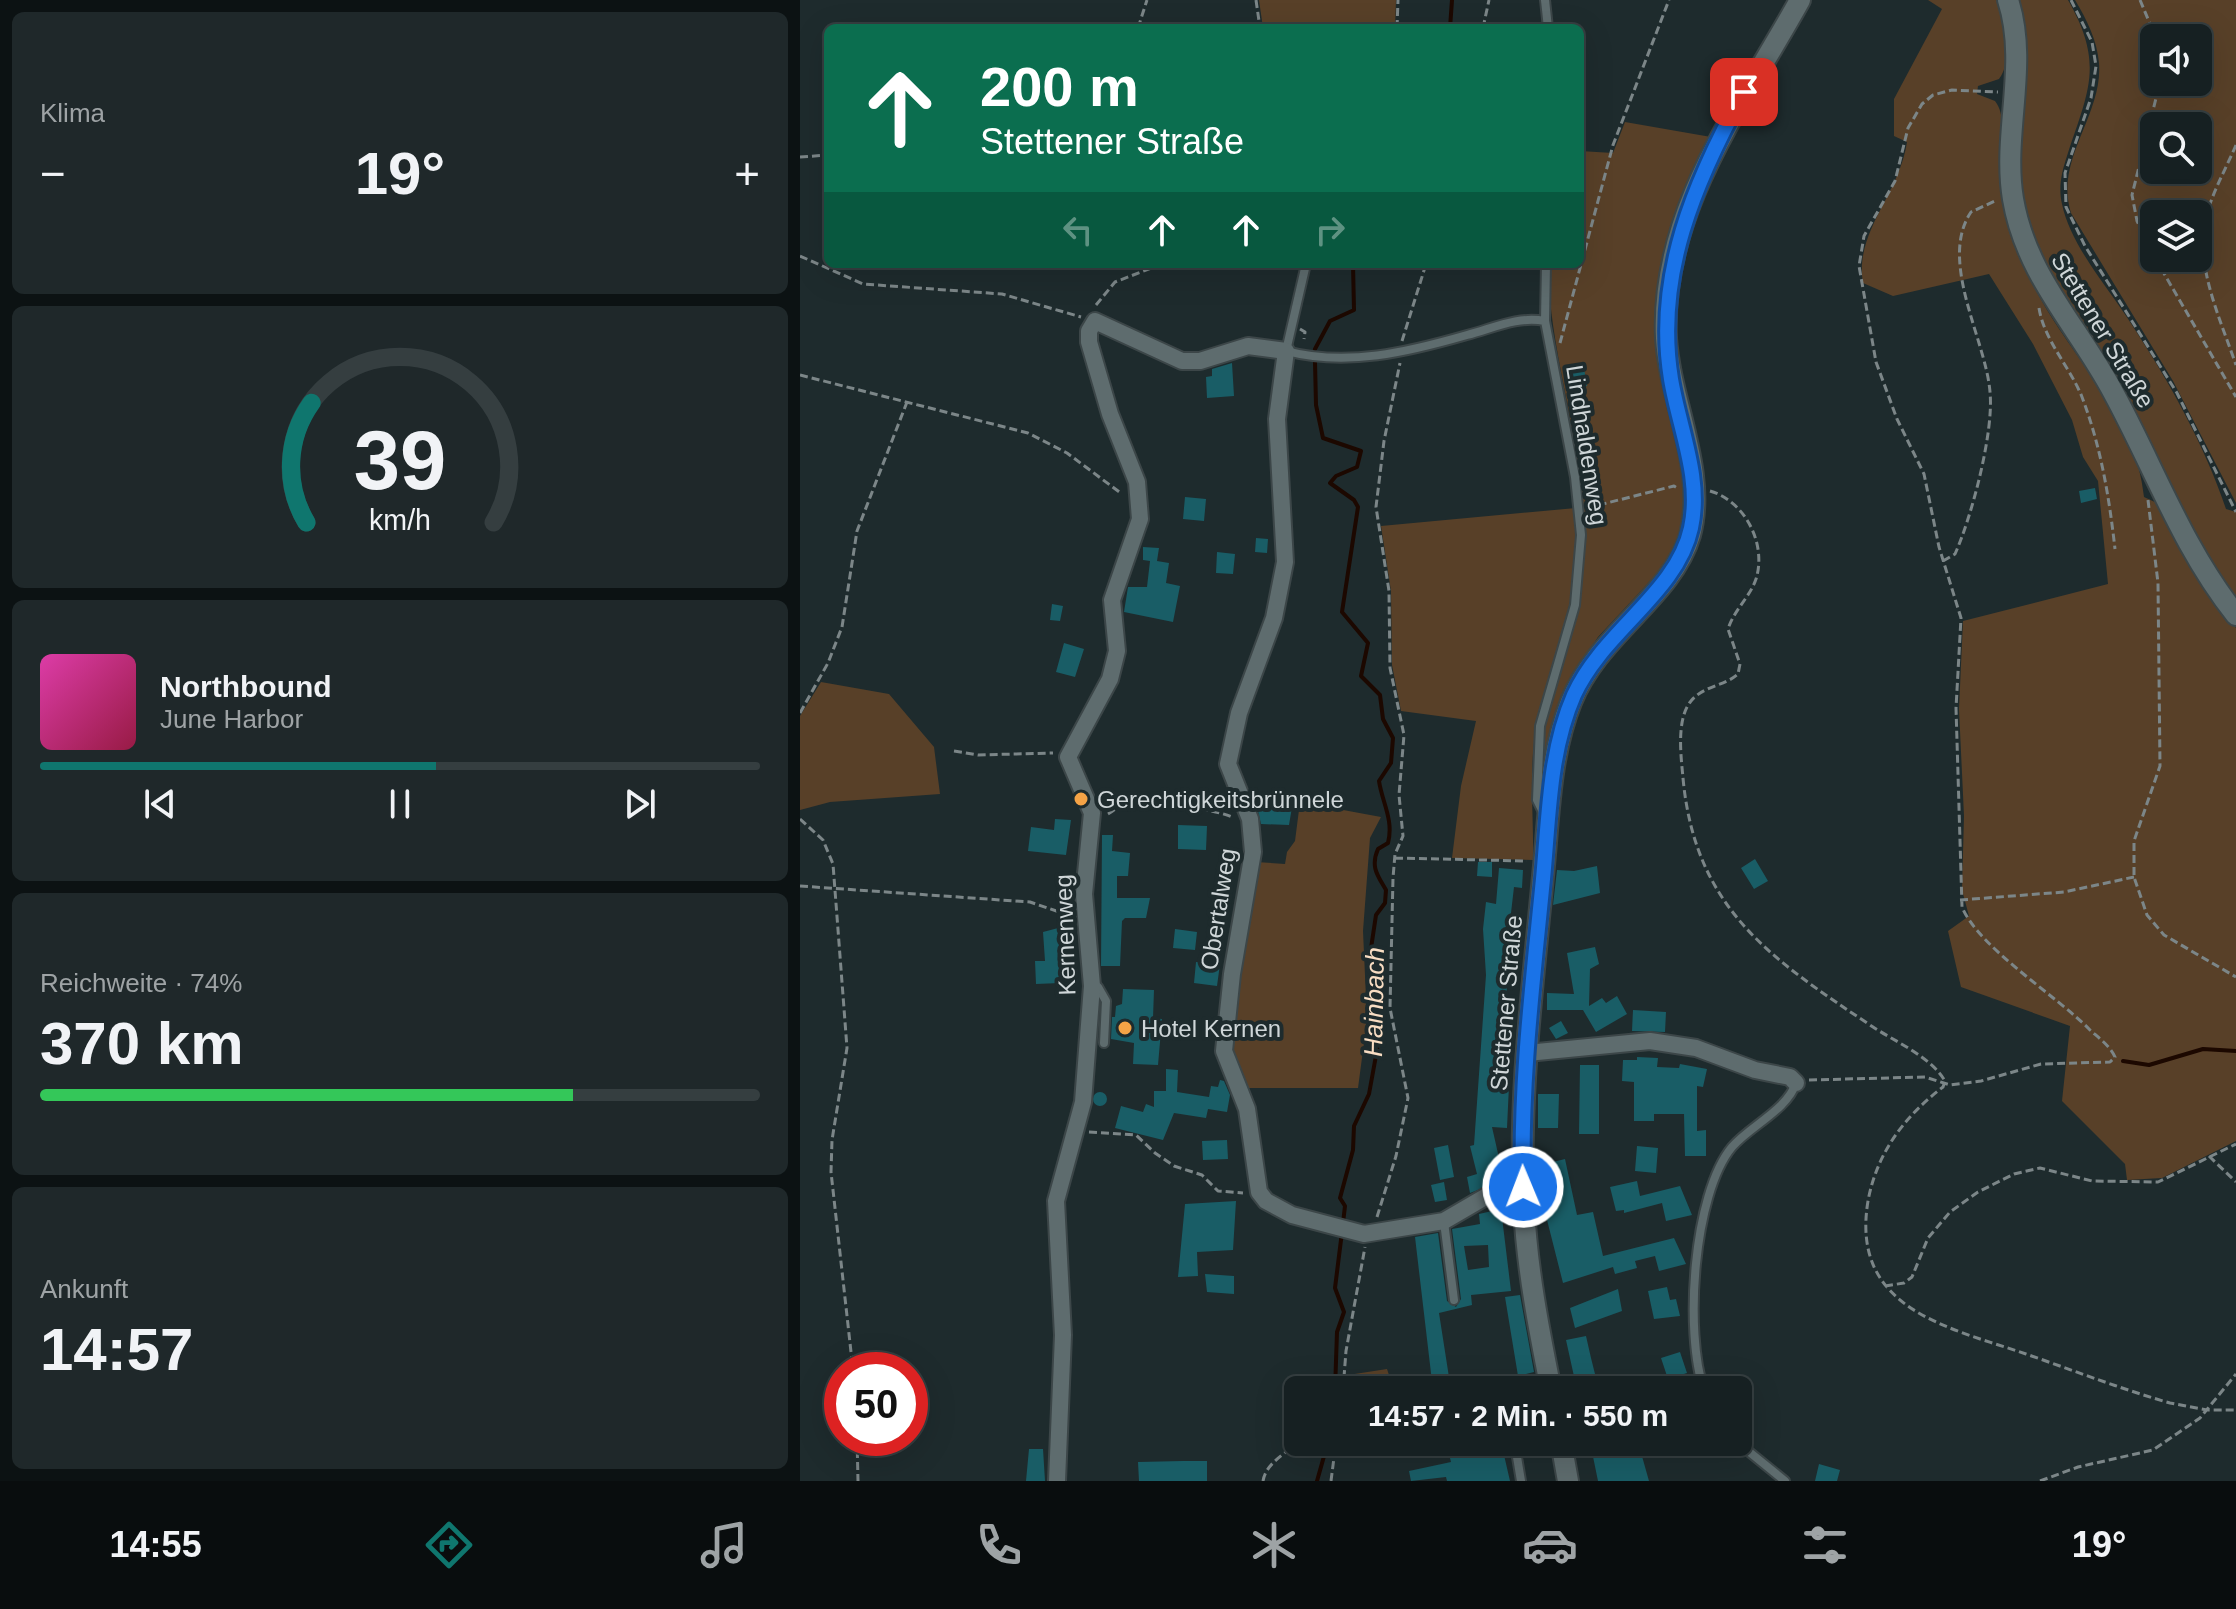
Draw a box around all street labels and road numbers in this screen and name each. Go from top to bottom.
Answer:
street label: Stettener Straße [2046,248,2160,412]
street label: Lindhaldenweg [1561,363,1613,527]
street label: Obertalweg [1195,846,1241,972]
street label: Kernenweg [1049,874,1081,996]
street label: Stettener Straße [1485,914,1527,1092]

